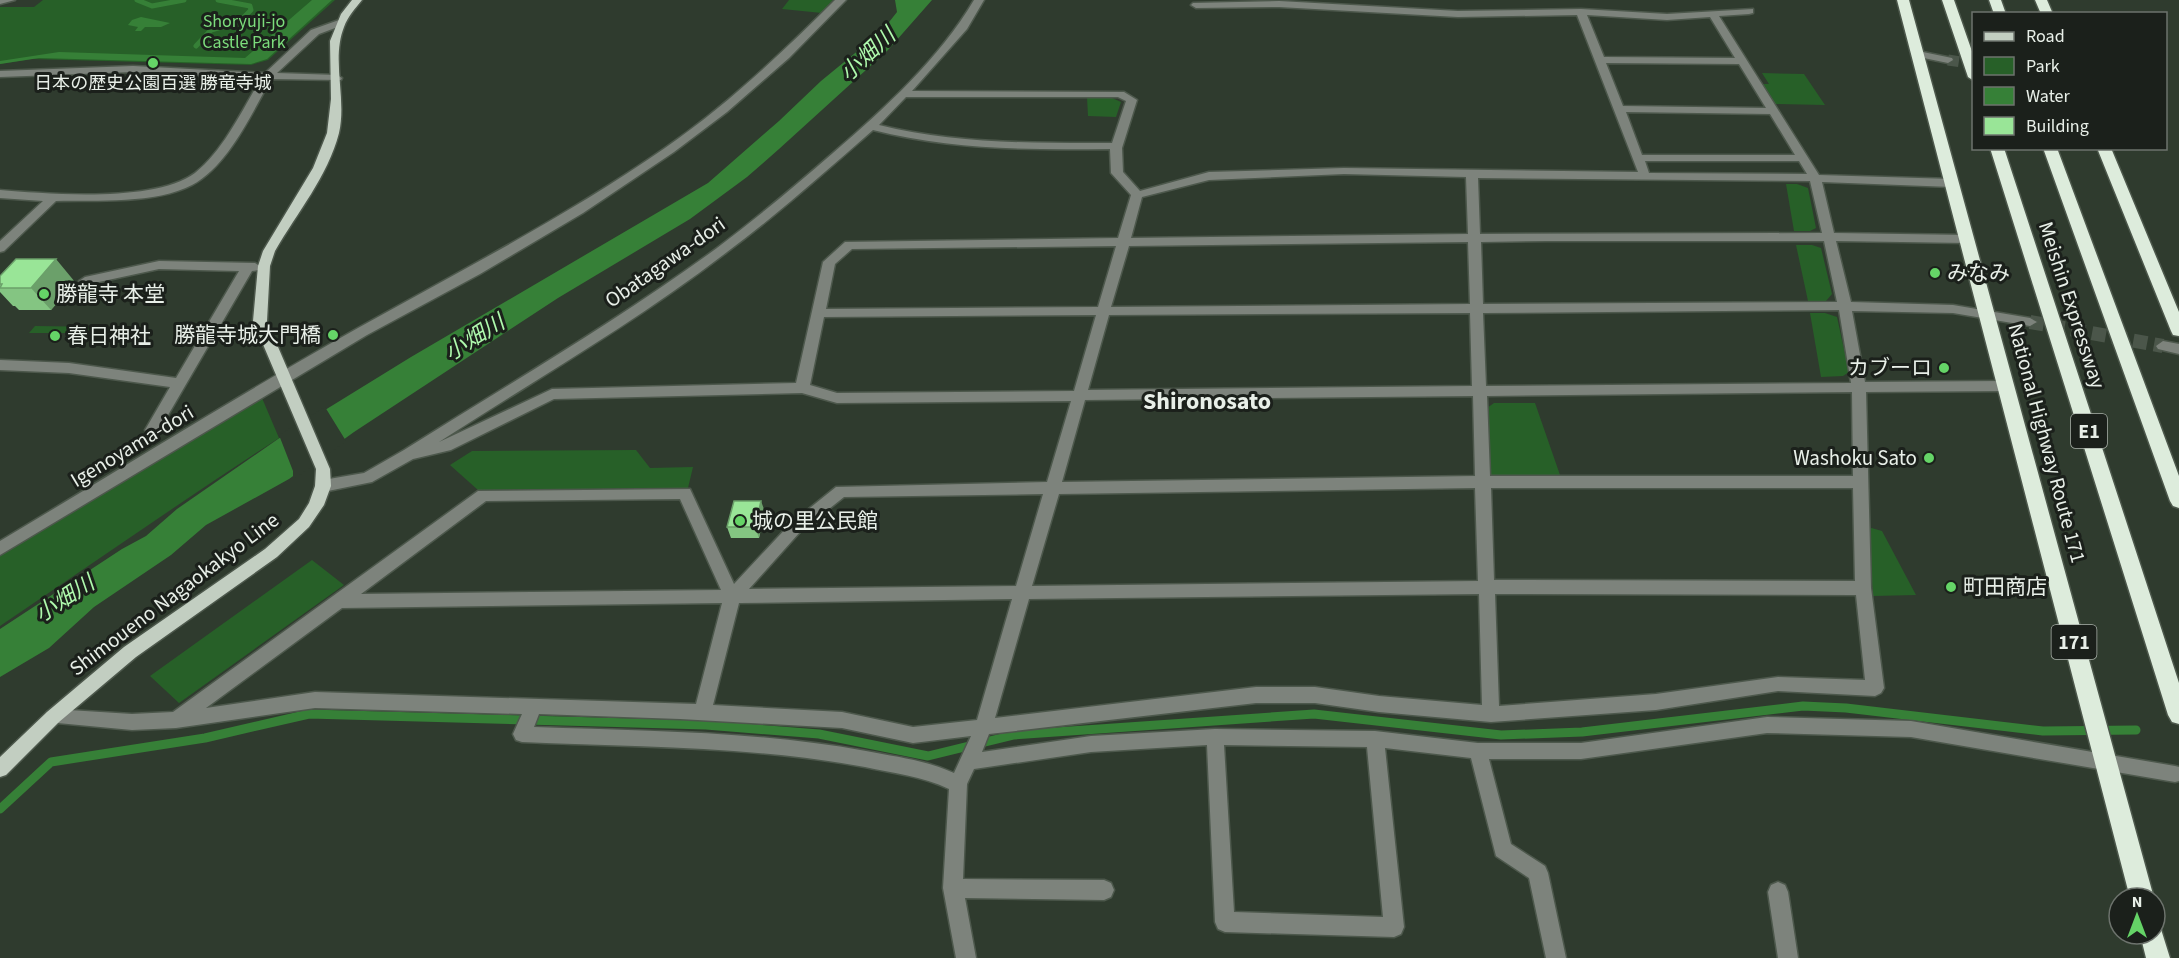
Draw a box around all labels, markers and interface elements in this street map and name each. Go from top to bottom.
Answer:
park label: Shoryuji-jo Castle Park [202,9,286,55]
legend [1972,12,2167,150]
water label: 小畑川 [833,19,904,89]
text: Road [2026,24,2065,49]
text: Park [2026,54,2060,79]
marker: 日本の歴史公園百選 勝竜寺城 [146,56,160,70]
place label: 日本の歴史公園百選 勝竜寺城 [34,71,272,96]
text: Water [2026,84,2070,109]
text: Building [2026,114,2089,139]
street label: Obatagawa-dori [599,209,731,315]
street label: Meishin Expressway [2031,218,2113,392]
place label: みなみ [1947,258,2010,288]
marker: みなみ [1928,266,1942,280]
place label: 勝龍寺 本堂 [56,279,165,309]
marker: 勝龍寺 本堂 [37,287,51,301]
water label: 小畑川 [438,306,513,369]
place label: 勝龍寺城大門橋 [174,320,321,350]
street label: National Highway Route 171 [2001,320,2093,566]
place label: 春日神社 [67,321,151,351]
marker: 勝龍寺城大門橋 [326,328,340,342]
marker: 春日神社 [48,329,62,343]
place label: カブーロ [1848,353,1932,383]
marker: カブーロ [1937,361,1951,375]
district label: Shironosato [1143,384,1271,419]
street label: Igenoyama-dori [65,397,199,495]
road number: E1 [2071,414,2107,448]
place label: Washoku Sato [1793,443,1917,473]
marker: Washoku Sato [1922,451,1936,465]
street label: Shimoueno Nagaokakyo Line [63,505,285,683]
place label: 城の里公民館 [752,506,878,536]
marker: 城の里公民館 [733,514,747,528]
water label: 小畑川 [28,566,103,630]
place label: 町田商店 [1963,572,2047,602]
marker: 町田商店 [1944,580,1958,594]
road number: 171 [2052,625,2096,659]
north arrow [2107,886,2167,946]
text: N [2132,891,2142,913]

